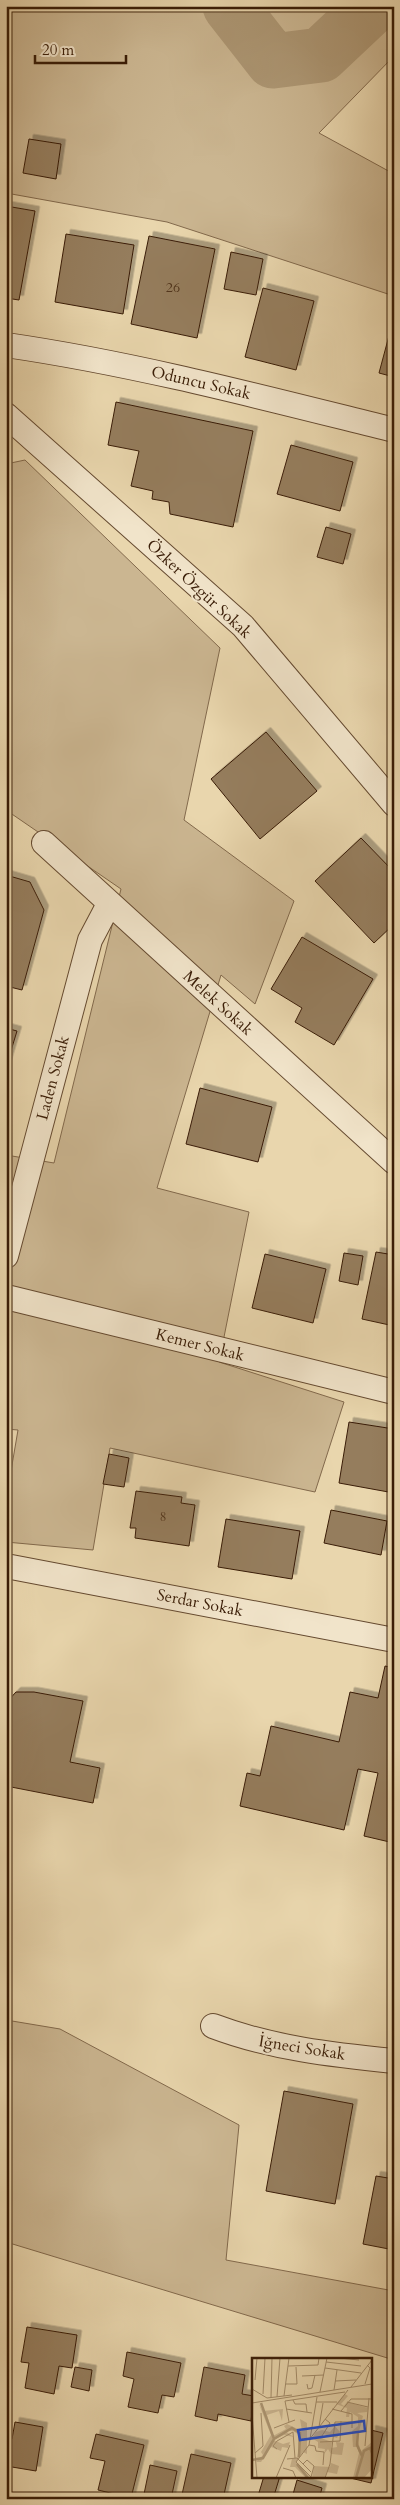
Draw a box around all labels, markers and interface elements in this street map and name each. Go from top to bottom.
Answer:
scale bar [35,32,126,64]
text: 20 m [42,40,74,60]
house number: 26 [166,278,180,297]
street label: Oduncu Sokak [149,361,253,405]
street label: Özker Özgür Sokak [142,534,257,644]
street label: Melek Sokak [178,966,258,1041]
street label: Laden Sokak [31,1033,75,1123]
street label: Kemer Sokak [153,1323,247,1367]
house number: 8 [159,1507,167,1526]
street label: Serdar Sokak [155,1584,245,1622]
street label: İğneci Sokak [257,2030,347,2066]
inset map [252,2358,372,2478]

